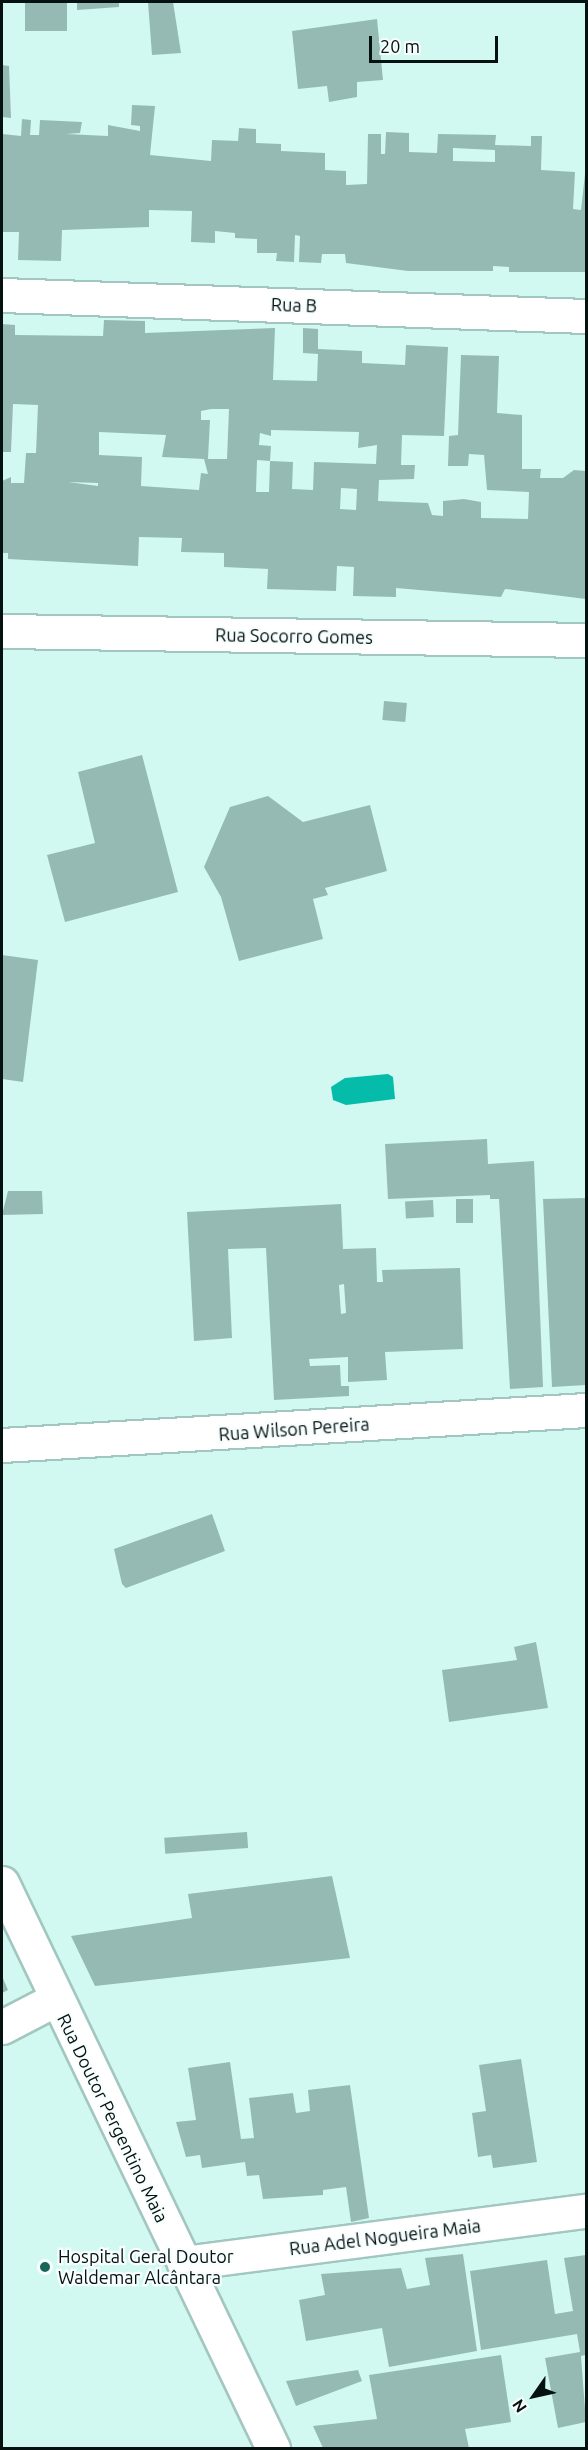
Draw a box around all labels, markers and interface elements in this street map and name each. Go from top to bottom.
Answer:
scale bar [372,24,501,62]
text: 20 m [380,36,420,56]
street label: Rua B [270,293,318,317]
street label: Rua Socorro Gomes [215,624,373,648]
street label: Rua Wilson Pereira [218,1413,370,1445]
street label: Rua Doutor Pergentino Maia [53,2010,173,2226]
street label: Rua Adel Nogueira Maia [288,2215,482,2259]
place label: Hospital Geral Doutor Waldemar Alcântara [58,2246,234,2288]
marker: Hospital Geral Doutor Waldemar Alcântara [36,2258,54,2276]
north arrow [504,2366,564,2426]
text: N [508,2396,530,2416]

